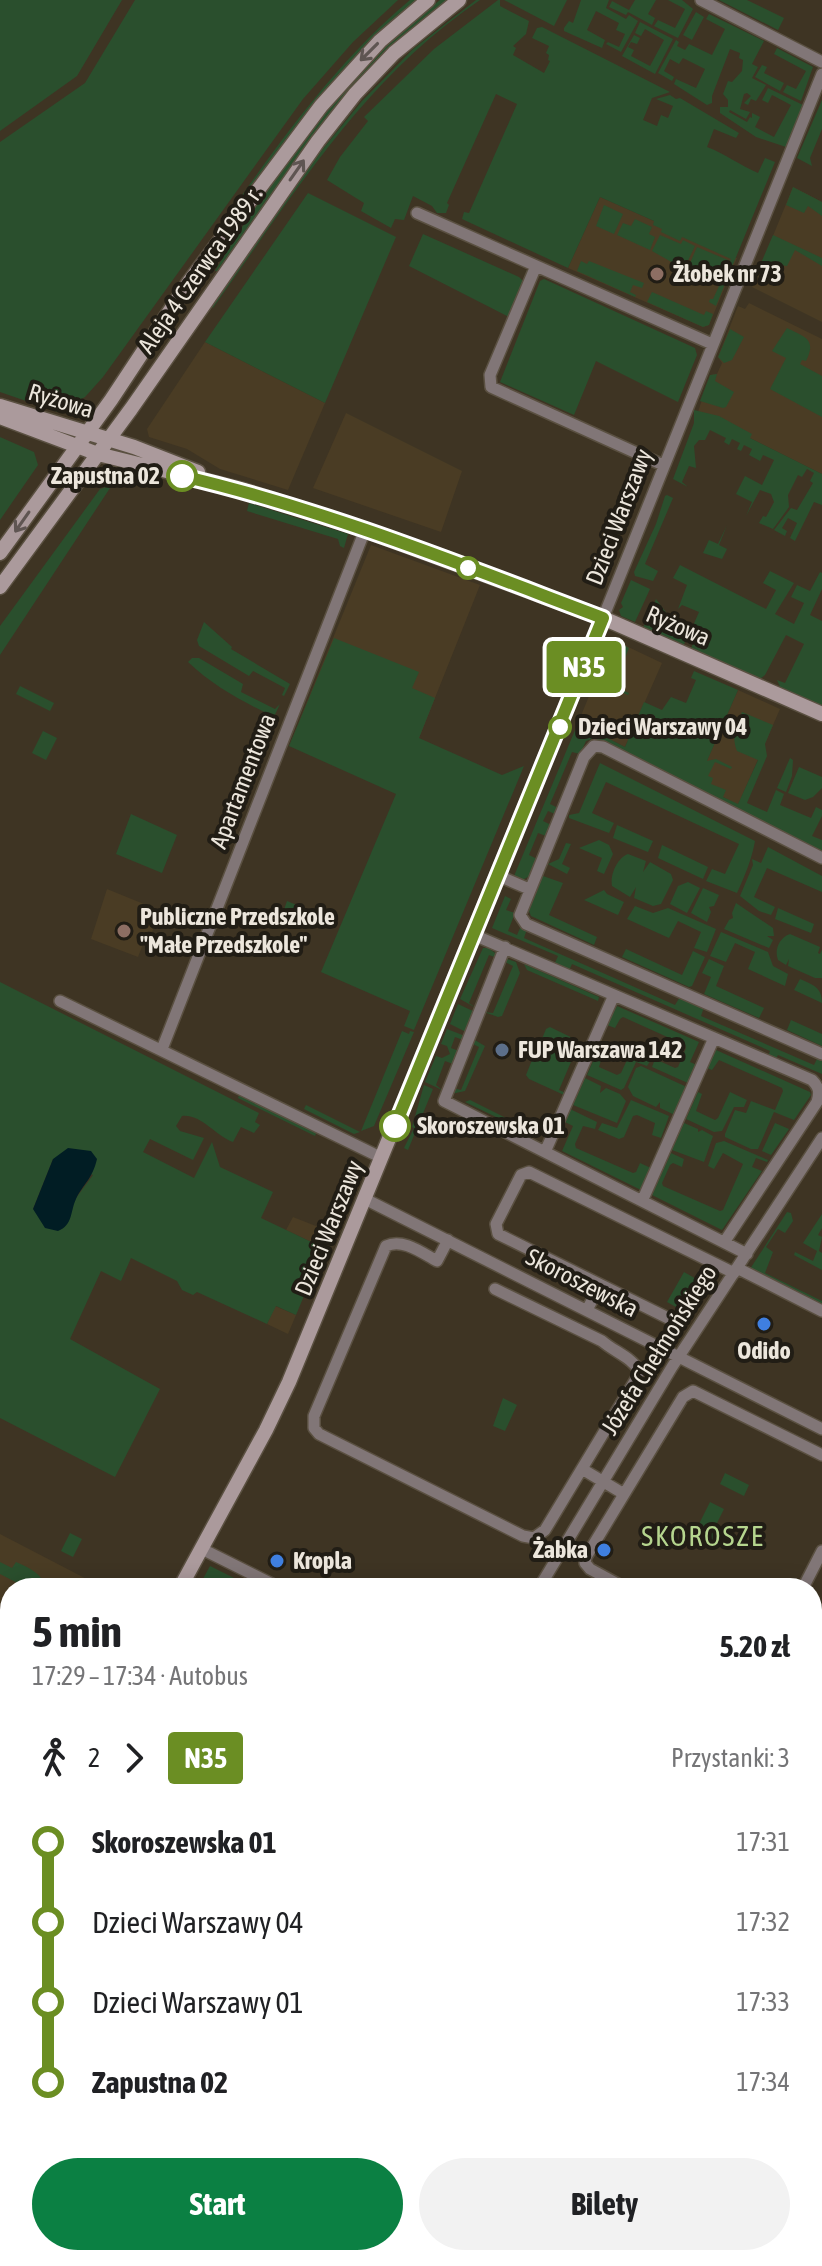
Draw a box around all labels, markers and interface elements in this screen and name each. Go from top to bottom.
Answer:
one-way arrow [360,42,379,61]
one-way arrow [288,160,305,181]
street label: Aleja 4 Czerwca 1989 r. [132,181,267,358]
place label: Żłobek nr 73 [673,260,782,287]
marker: Żłobek nr 73 [648,265,666,283]
street label: Ryżowa [25,378,97,423]
street label: Dzieci Warszawy [580,445,657,589]
marker: Zapustna 02 [167,461,197,491]
place label: Zapustna 02 [51,462,160,489]
one-way arrow [14,511,30,533]
unlabelled marker [457,557,479,579]
street label: Ryżowa [642,600,714,651]
line badge: N35 [538,641,630,693]
text: N35 [563,651,605,683]
street label: Apartamentowa [204,710,281,852]
place label: Dzieci Warszawy 04 [578,713,747,740]
marker: Dzieci Warszawy 04 [549,716,571,738]
place label: Publiczne Przedszkole "Małe Przedszkole" [140,903,335,958]
marker: Publiczne Przedszkole "Małe Przedszkole" [115,922,133,940]
place label: FUP Warszawa 142 [518,1036,682,1063]
marker: FUP Warszawa 142 [493,1041,511,1059]
marker: Skoroszewska 01 [380,1111,410,1141]
place label: Skoroszewska 01 [417,1112,565,1139]
street label: Dzieci Warszawy [289,1156,368,1299]
street label: Skoroszewska [522,1243,643,1322]
street label: Józefa Chełmońskiego [596,1260,722,1440]
marker: Odido [755,1315,773,1333]
place label: Odido [737,1337,791,1364]
district label: SKOROSZE [641,1520,765,1552]
place label: Żabka [533,1536,588,1563]
marker: Żabka [595,1541,613,1559]
place label: Kropla [293,1547,352,1574]
marker: Kropla [268,1552,286,1570]
text: 5 min [32,1606,122,1656]
text: 5.20 zł [720,1629,790,1663]
text: 17:29 – 17:34 · Autobus [32,1661,248,1691]
icon: walk [32,1736,76,1780]
icon: forward [112,1736,156,1780]
text: N35 [184,1742,227,1774]
text: 2 [88,1743,100,1773]
text: Przystanki: 3 [671,1743,790,1773]
text: Skoroszewska 01 [92,1825,277,1859]
text: 17:31 [736,1827,790,1857]
text: Dzieci Warszawy 04 [92,1905,304,1939]
text: 17:32 [736,1907,790,1937]
text: Dzieci Warszawy 01 [92,1985,304,2019]
text: 17:33 [736,1987,790,2017]
text: Zapustna 02 [92,2065,228,2099]
text: 17:34 [736,2067,790,2097]
button: Start [32,2158,403,2250]
button: Bilety [419,2158,790,2250]

